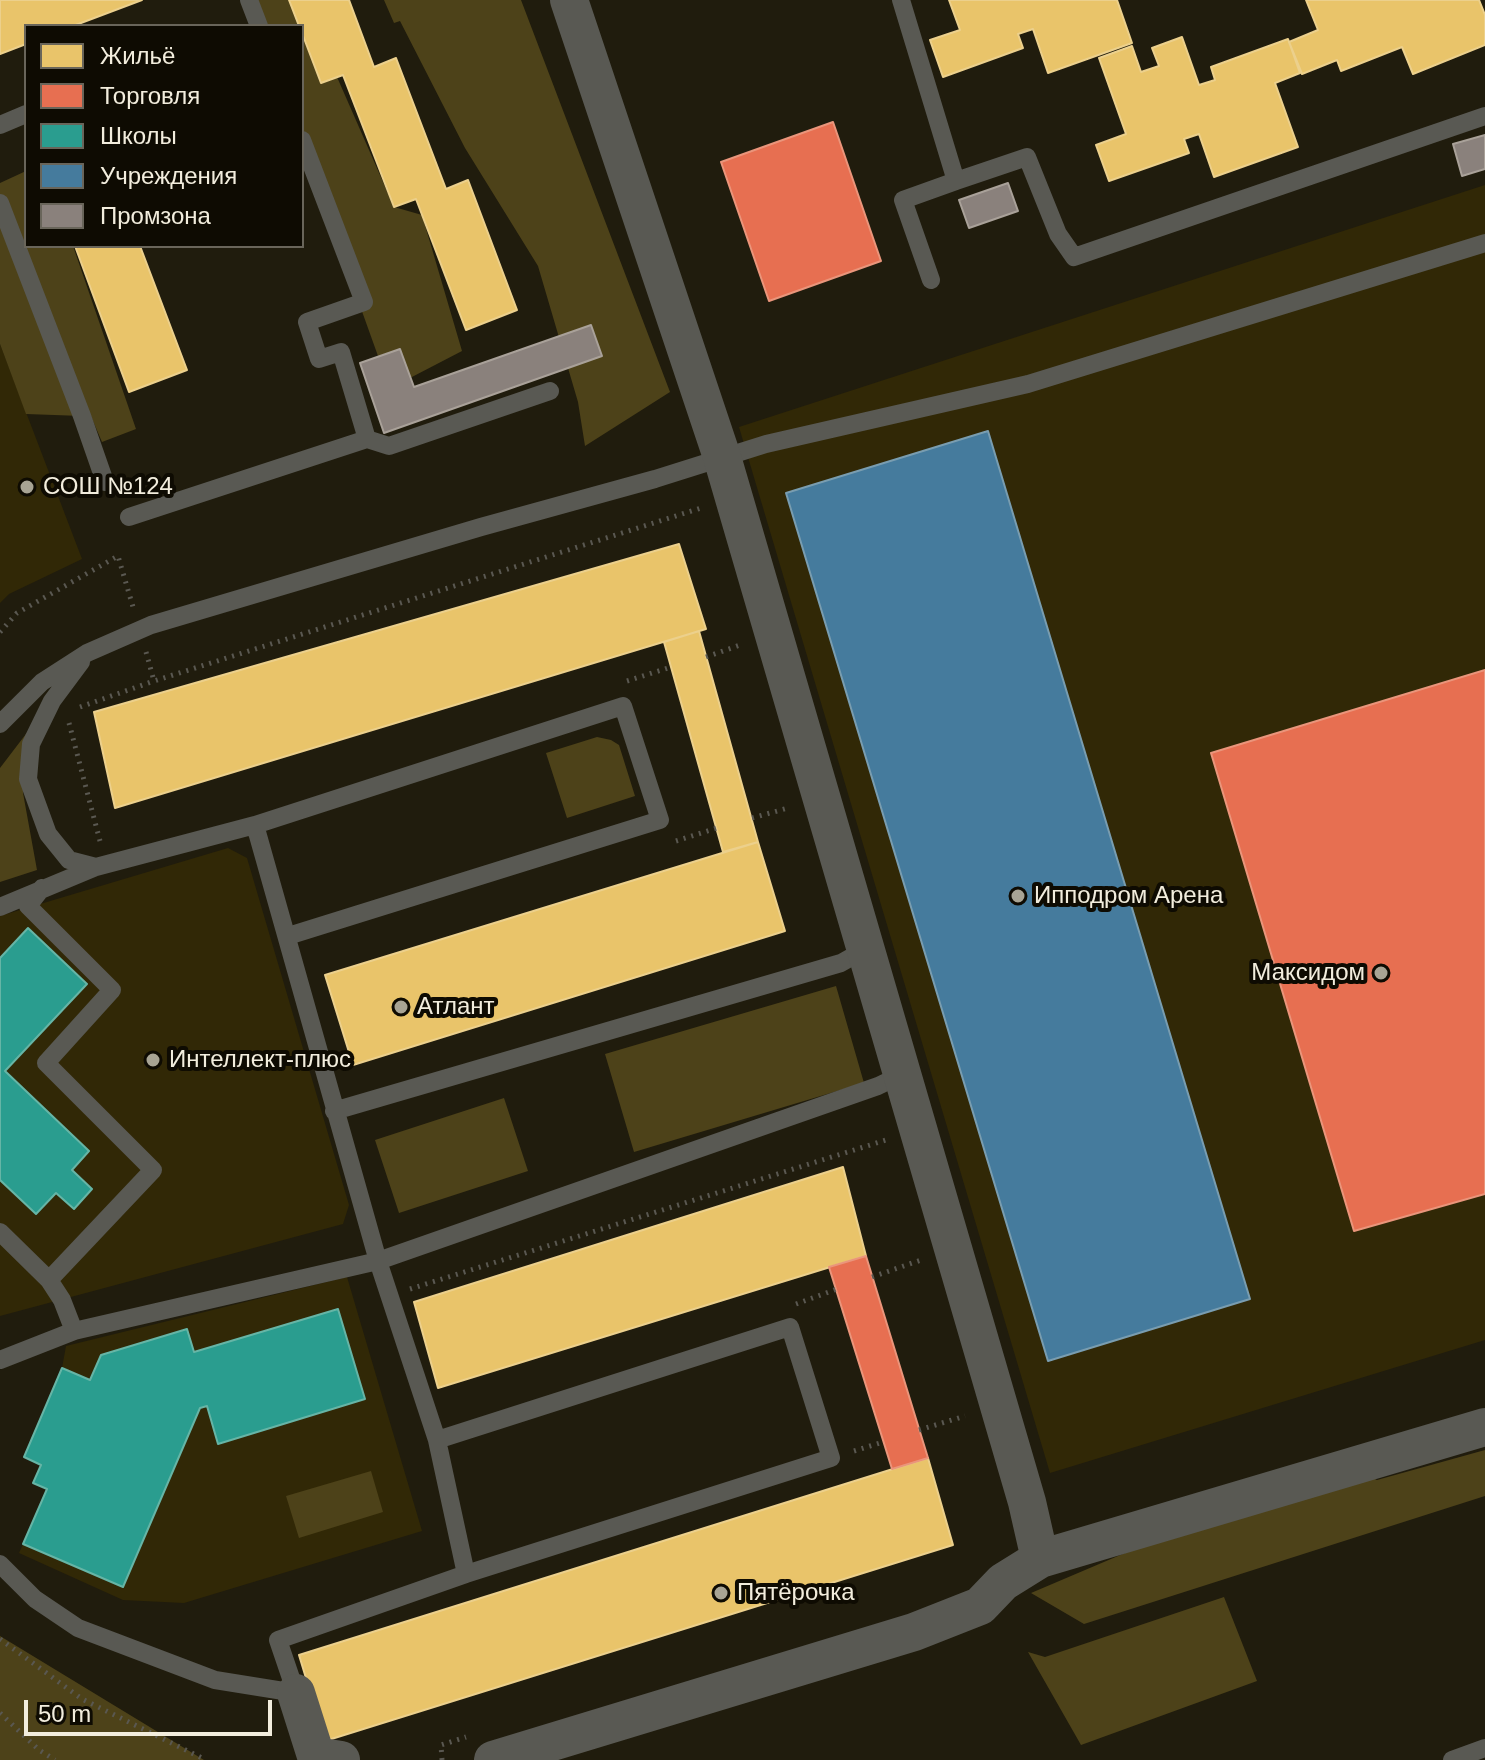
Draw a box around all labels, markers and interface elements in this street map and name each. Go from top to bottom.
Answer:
legend [24,24,304,248]
text: Жильё [100,42,175,69]
text: Торговля [100,82,200,109]
text: Школы [100,122,177,149]
text: Учреждения [100,162,237,189]
text: Промзона [100,202,211,229]
place label: СОШ №124 [43,473,173,501]
marker: СОШ №124 [18,478,36,496]
place label: Ипподром Арена [1034,882,1223,910]
marker: Ипподром Арена [1009,887,1027,905]
place label: Максидом [1251,959,1365,987]
marker: Максидом [1372,964,1390,982]
place label: Атлант [417,993,495,1021]
marker: Атлант [392,998,410,1016]
place label: Интеллект-плюс [169,1046,351,1074]
marker: Интеллект-плюс [144,1051,162,1069]
place label: Пятёрочка [737,1579,855,1607]
marker: Пятёрочка [712,1584,730,1602]
scale bar [28,1684,276,1734]
text: 50 m [38,1700,91,1727]

